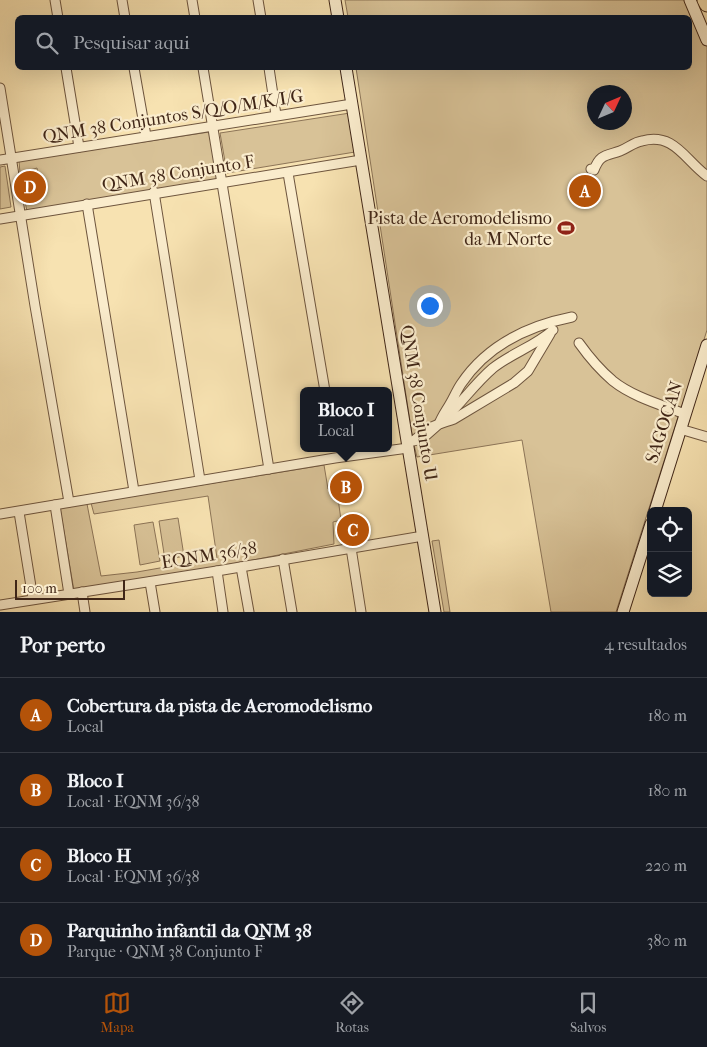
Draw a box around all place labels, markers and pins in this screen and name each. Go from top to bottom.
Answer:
pin: D [14,168,46,206]
pin: A [569,172,601,210]
place label: Pista de Aeromodelismo da M Norte [367,208,552,250]
sports icon: Pista de Aeromodelismo da M Norte [556,218,576,238]
pin: B [330,468,362,506]
pin: C [337,511,369,549]

